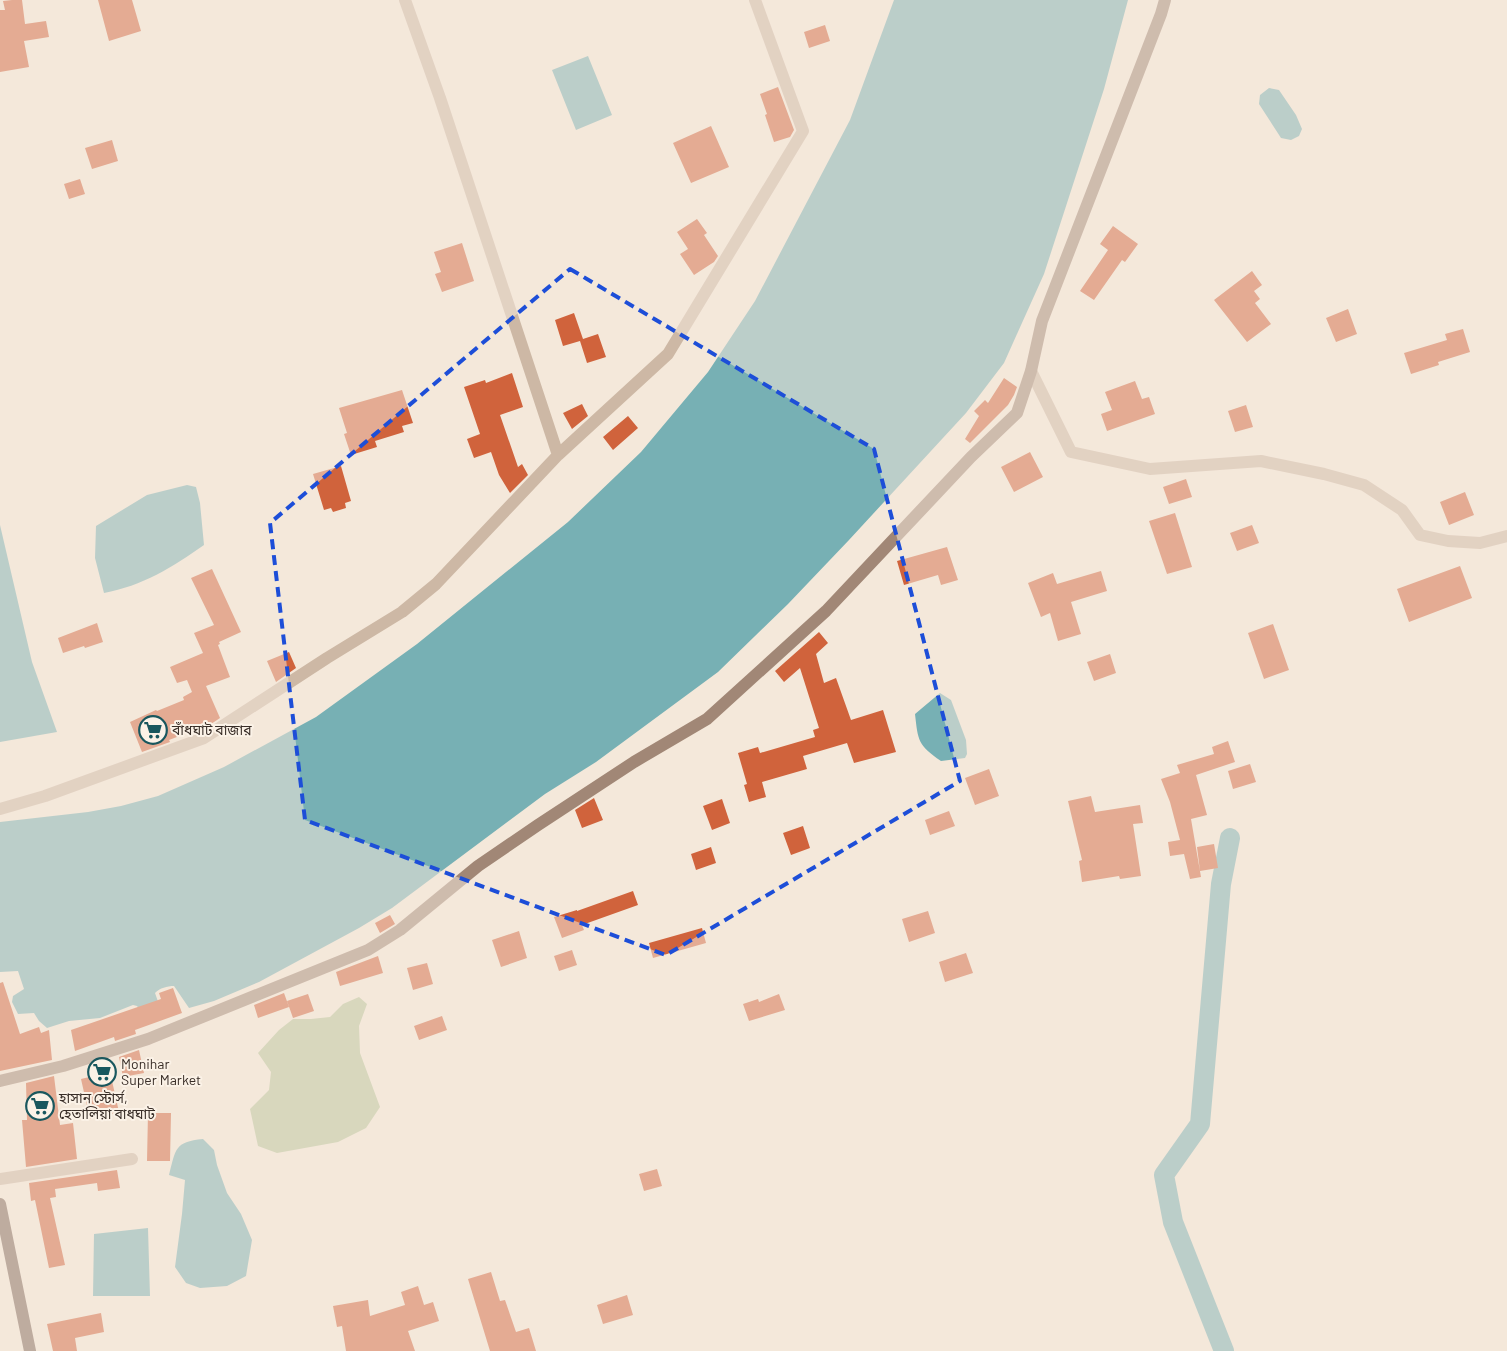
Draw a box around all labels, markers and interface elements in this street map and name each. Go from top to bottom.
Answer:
supermarket icon: বাঁধঘাট বাজার [138,715,168,745]
place label: বাঁধঘাট বাজার [171,721,252,738]
place label: Monihar Super Market [121,1055,201,1088]
supermarket icon: Monihar Super Market [87,1057,117,1087]
place label: হাসান স্টোর্স, হেতালিয়া বাধঘাট [58,1089,155,1122]
supermarket icon: হাসান স্টোর্স, হেতালিয়া বাধঘাট [25,1091,55,1121]

